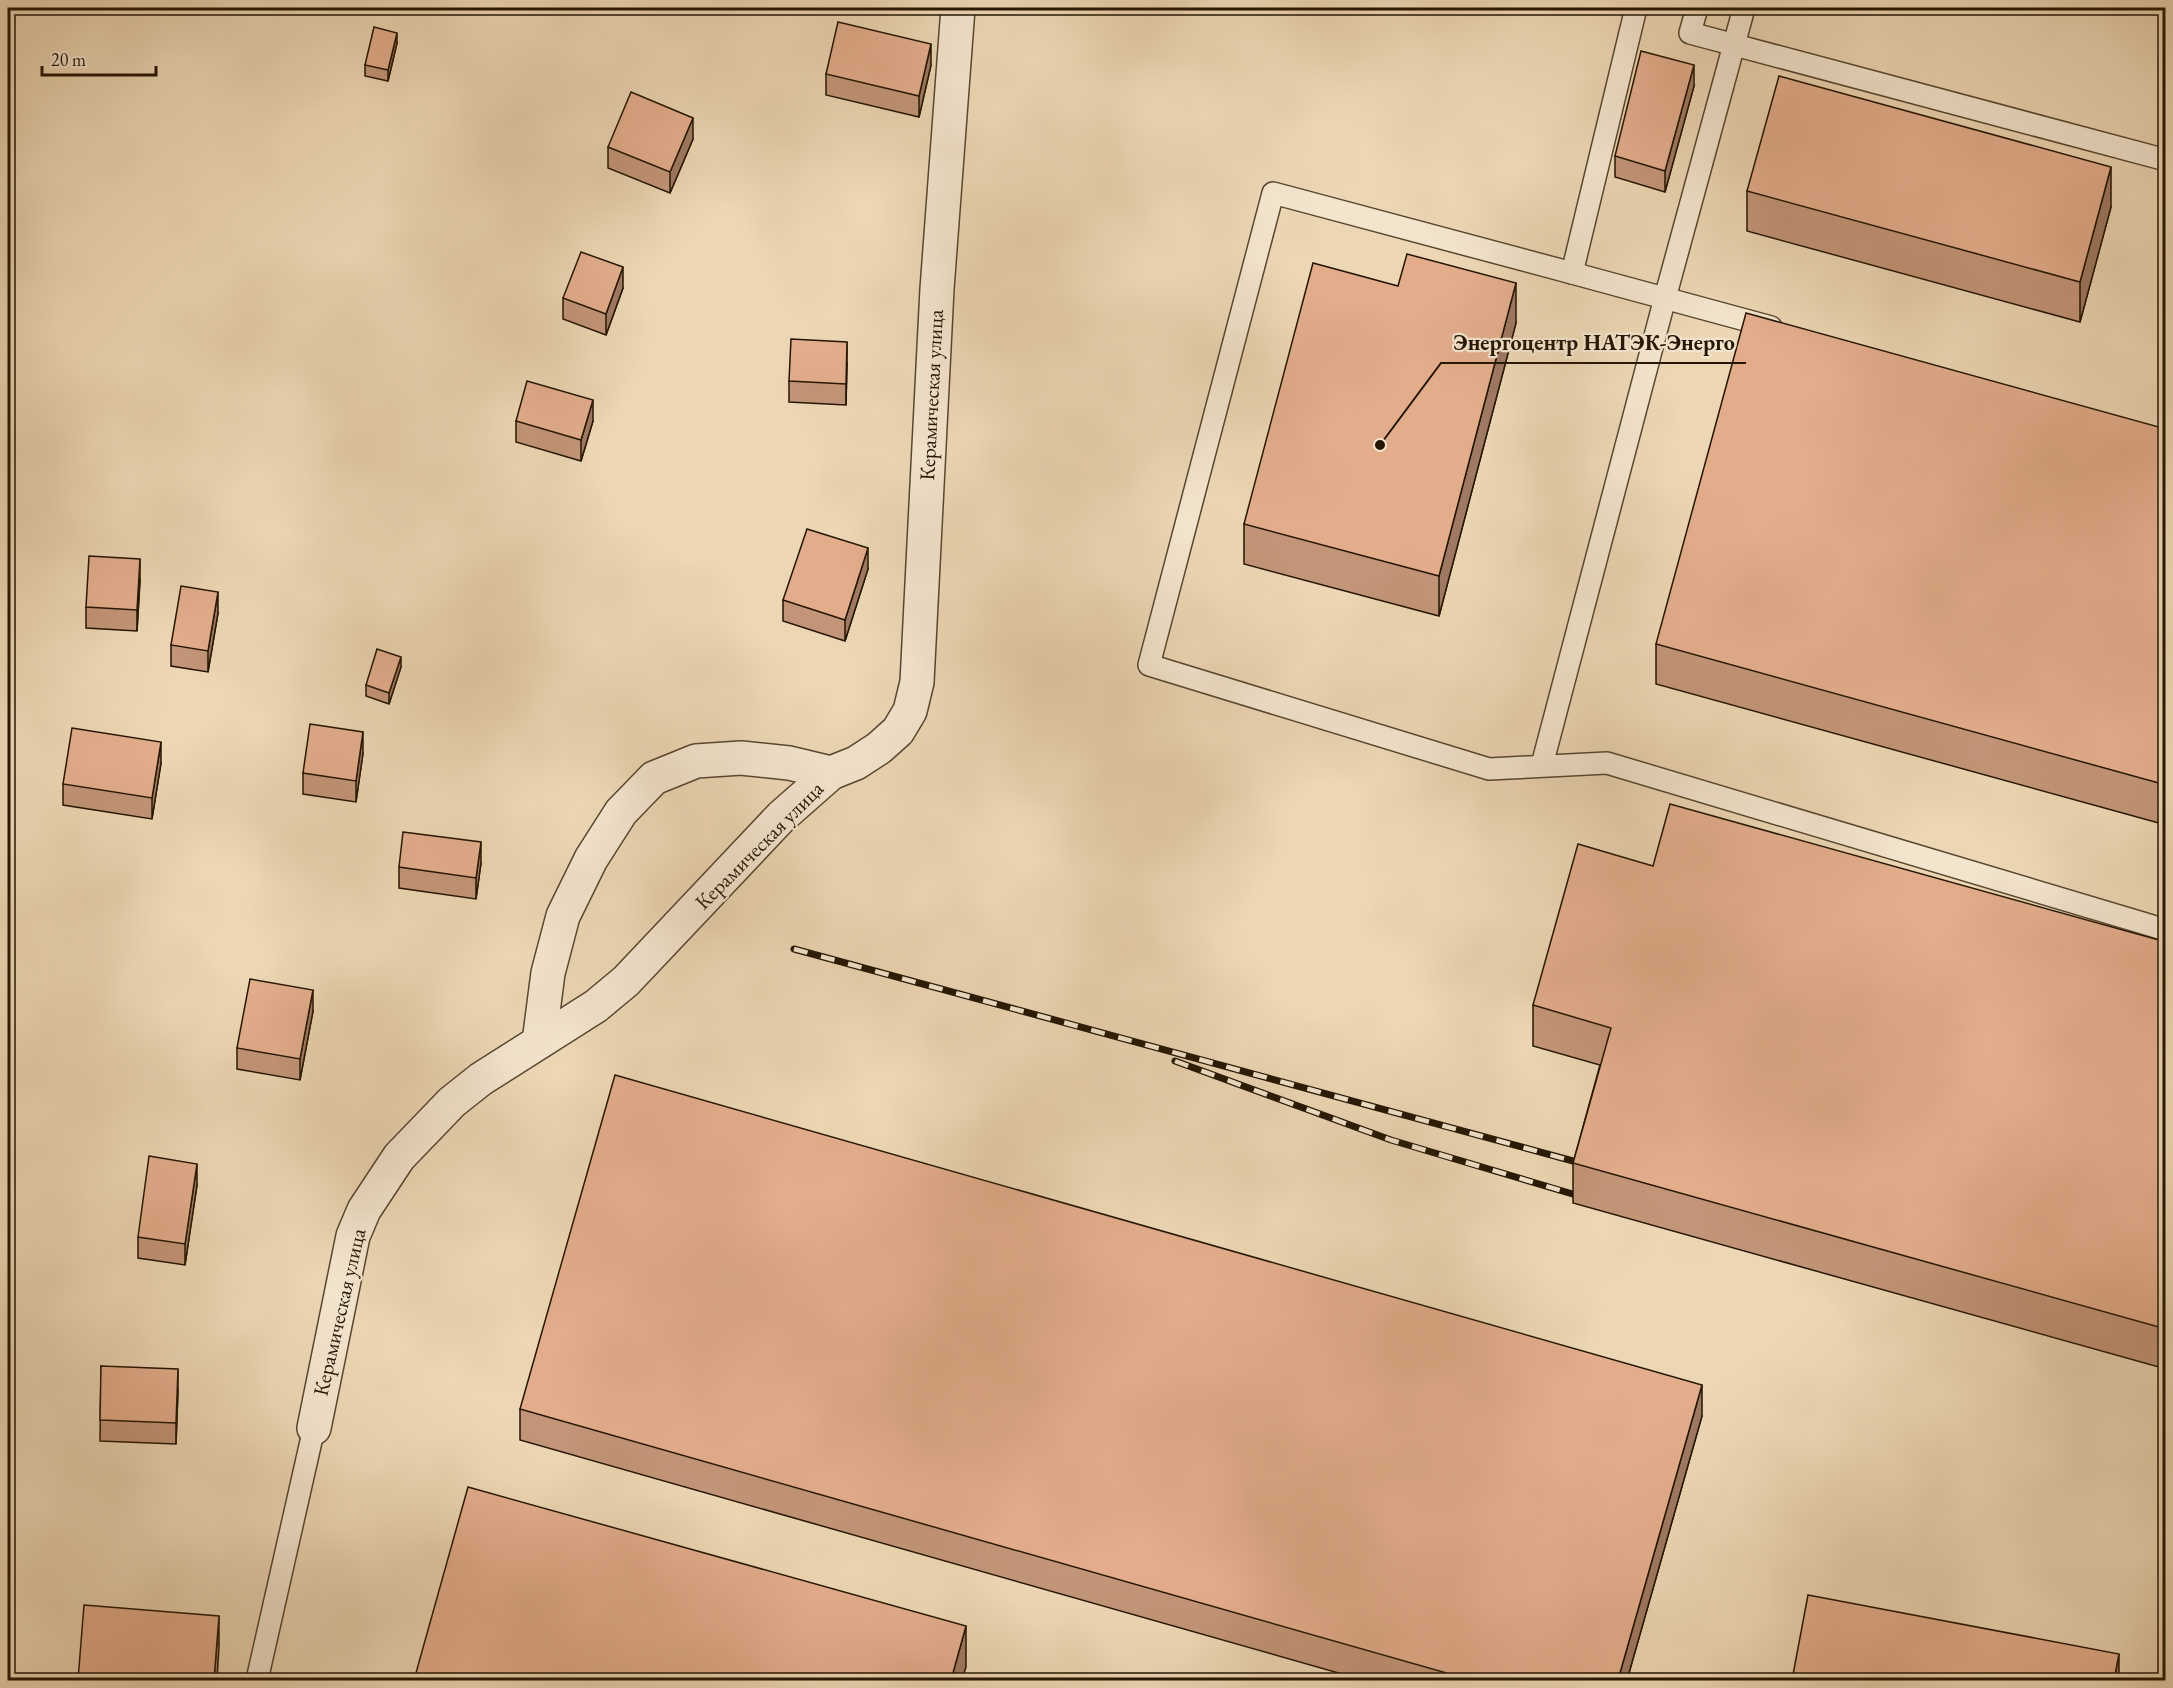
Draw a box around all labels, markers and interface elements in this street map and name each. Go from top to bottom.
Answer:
scale bar [42,39,156,77]
text: 20 m [51,48,86,71]
street label: Керамическая улица [913,308,949,481]
callout: Энергоцентр НАТЭК-Энерго [1441,323,1746,363]
text: Энергоцентр НАТЭК-Энерго [1453,328,1735,357]
street label: Керамическая улица [689,775,829,915]
street label: Керамическая улица [307,1225,372,1398]

